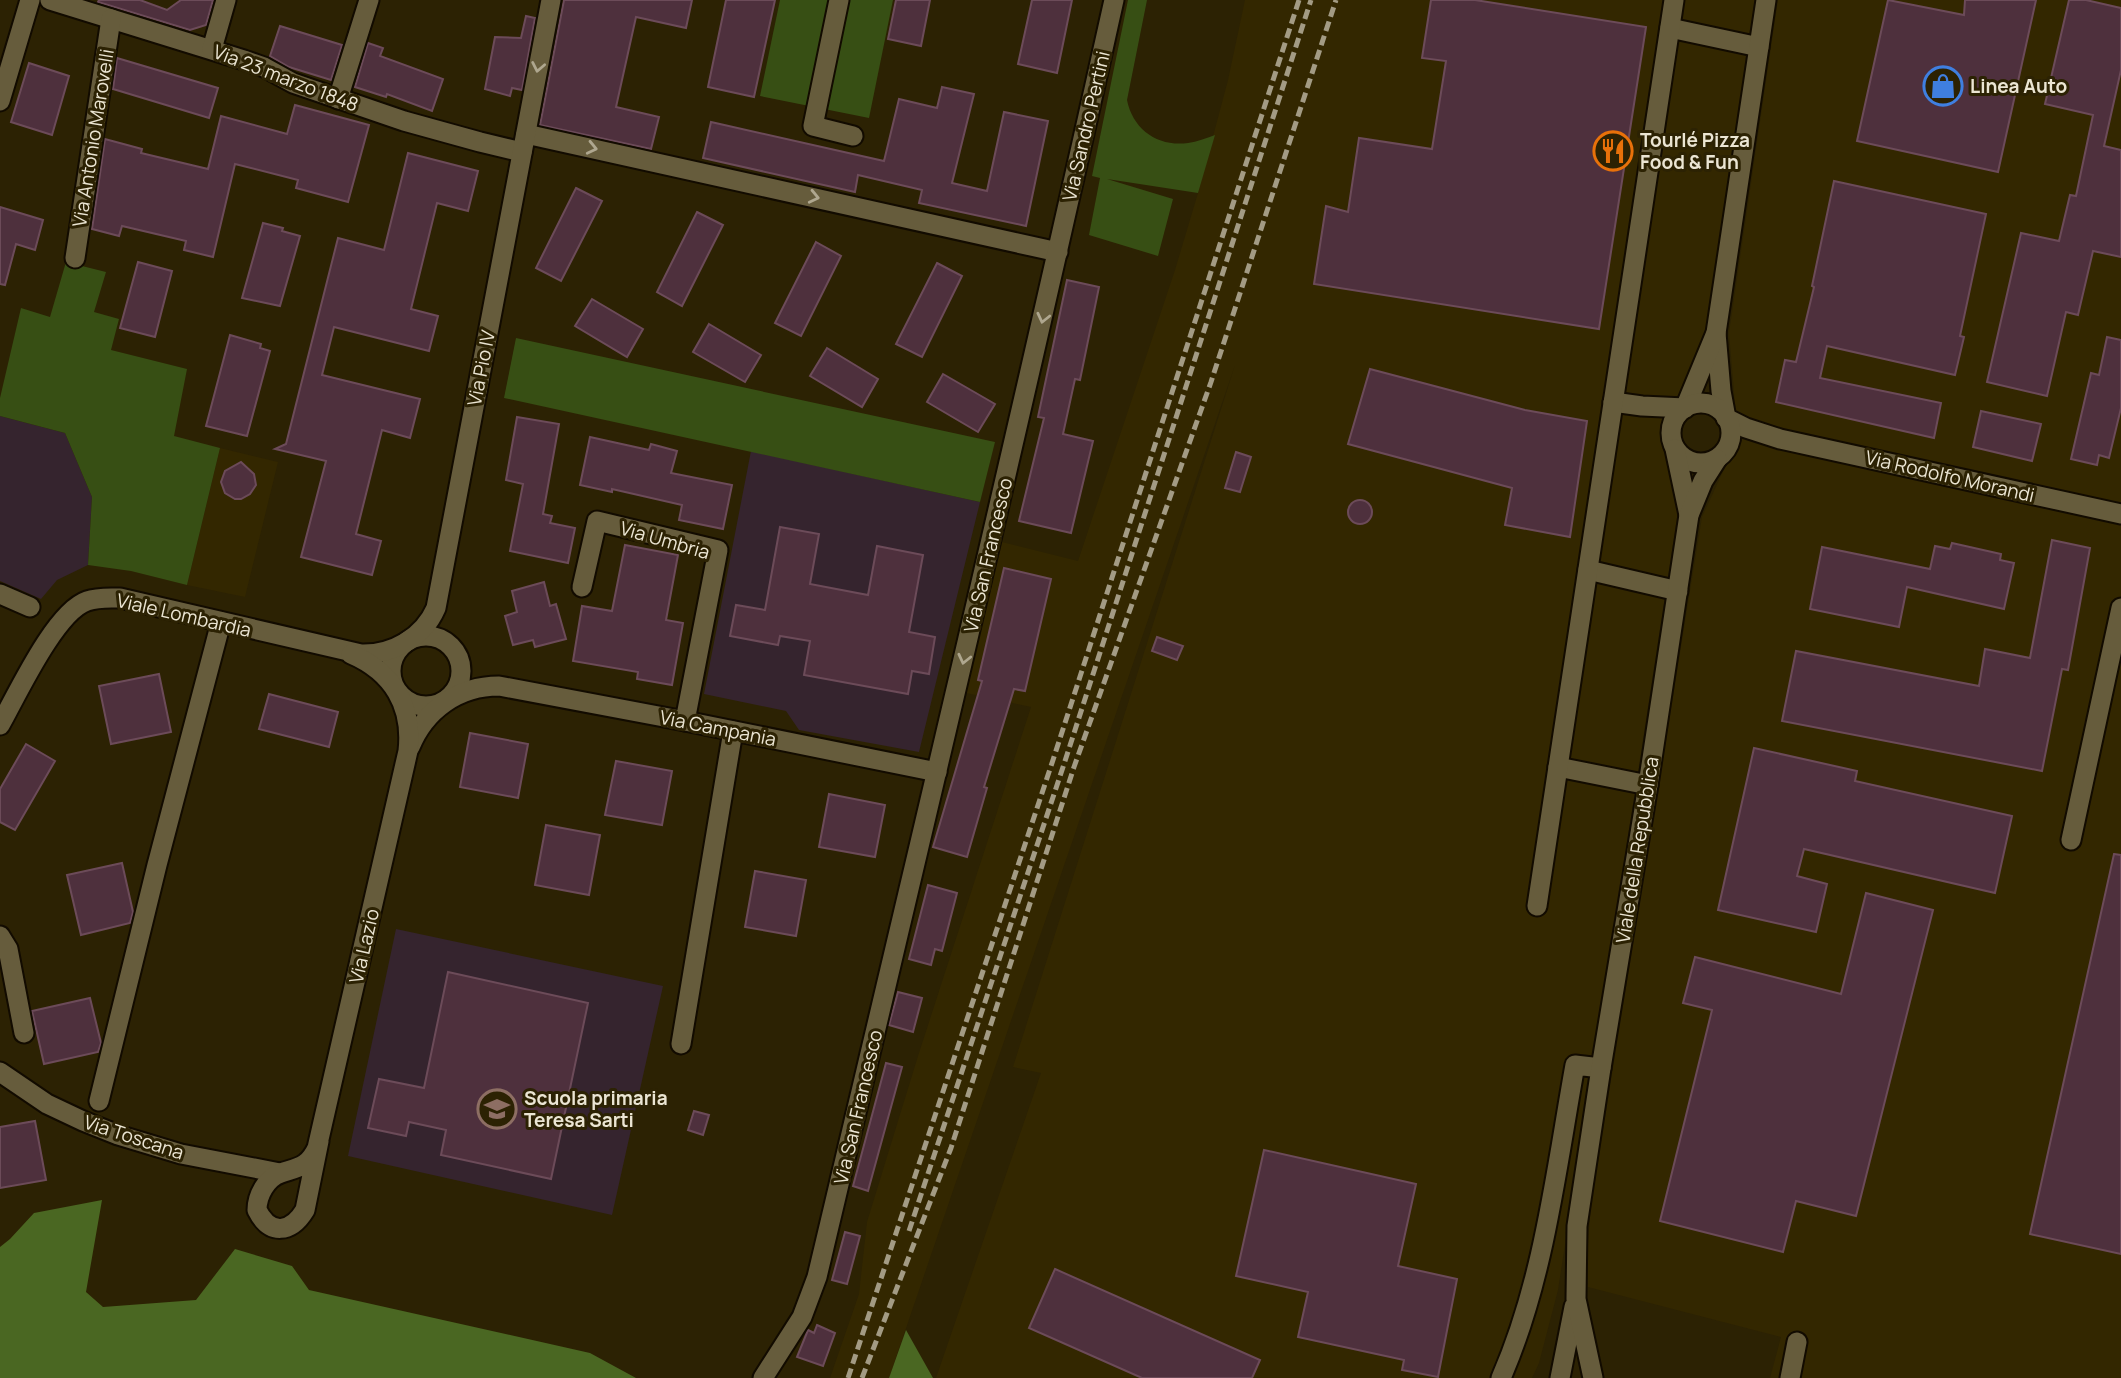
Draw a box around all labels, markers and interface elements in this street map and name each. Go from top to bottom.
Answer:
street label: Via 23 marzo 1848 [210,38,362,118]
street label: Via Antonio Marovelli [66,47,120,229]
street label: Via Sandro Pertini [1056,48,1116,204]
one-way arrow [532,61,547,73]
shop icon: Linea Auto [1922,65,1964,107]
place label: Linea Auto [1970,73,2067,99]
place label: Tourlé Pizza Food & Fun [1640,127,1750,175]
restaurant icon: Tourlé Pizza Food & Fun [1592,130,1634,172]
one-way arrow [586,140,598,154]
one-way arrow [808,189,820,204]
one-way arrow [1037,312,1051,324]
street label: Via Pio IV [461,327,501,408]
street label: Via Rodolfo Morandi [1863,444,2037,508]
street label: Via San Francesco [958,475,1018,635]
street label: Via Umbria [617,515,713,565]
street label: Viale Lombardia [114,587,254,643]
one-way arrow [958,653,972,665]
street label: Via Campania [657,704,779,752]
street label: Viale della Repubblica [1609,755,1665,945]
street label: Via Lazio [343,906,385,986]
street label: Via San Francesco [828,1027,888,1187]
place label: Scuola primaria Teresa Sarti [524,1085,668,1133]
school or university icon: Scuola primaria Teresa Sarti [476,1088,518,1130]
street label: Via Toscana [81,1109,187,1165]

